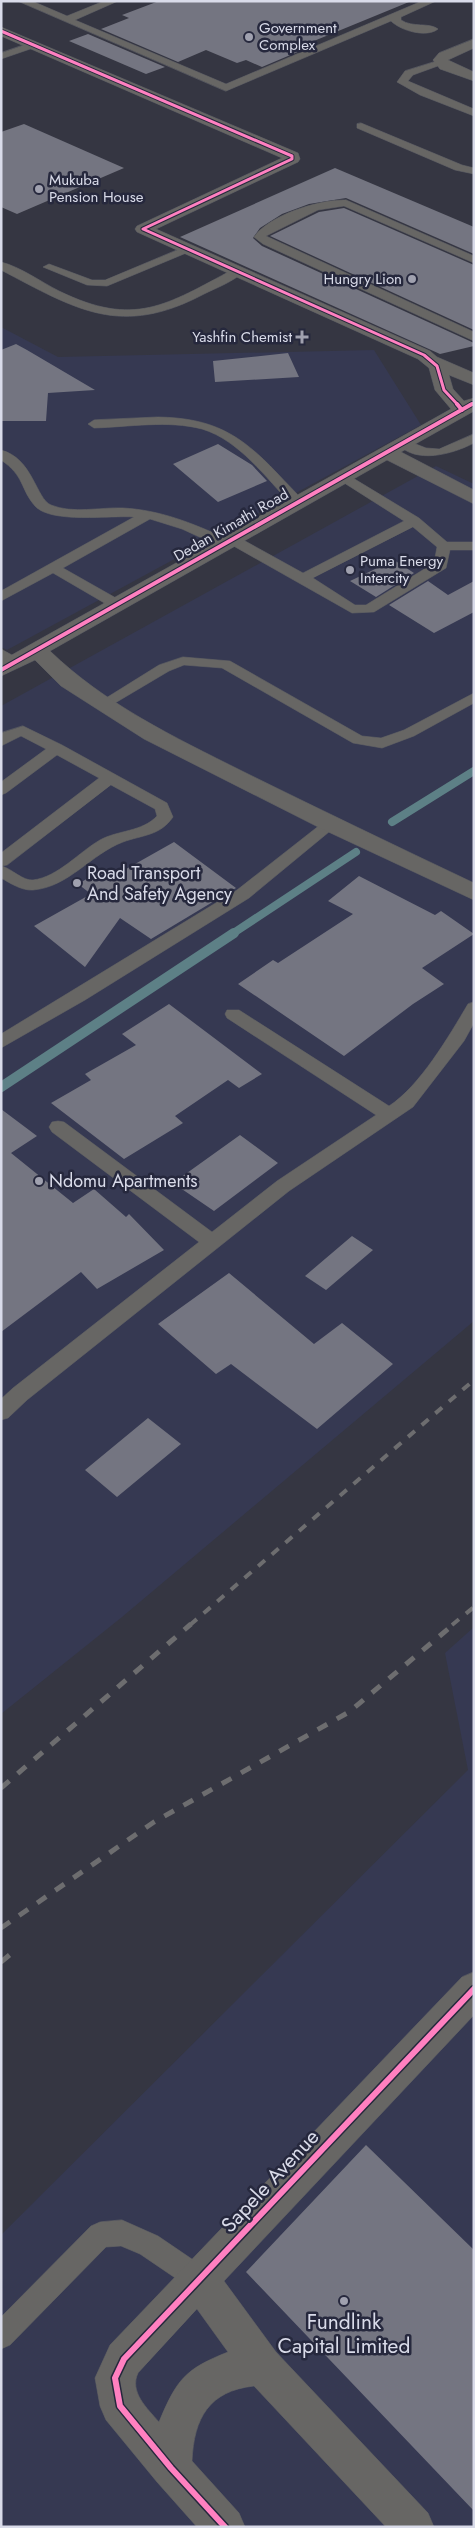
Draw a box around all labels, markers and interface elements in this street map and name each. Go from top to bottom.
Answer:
place label: Government Complex [259,17,337,56]
marker: Government Complex [243,31,255,43]
place label: Mukuba Pension House [49,169,144,208]
marker: Mukuba Pension House [33,183,45,195]
place label: Hungry Lion [324,268,402,290]
marker: Hungry Lion [406,273,418,285]
place label: Yashfin Chemist [192,326,292,348]
marker: Yashfin Chemist [296,331,308,343]
street label: Dedan Kimathi Road [169,483,293,567]
place label: Puma Energy Intercity [360,550,444,589]
marker: Puma Energy Intercity [344,564,356,576]
place label: Road Transport And Safety Agency [87,860,232,907]
marker: Road Transport And Safety Agency [71,877,83,889]
place label: Ndomu Apartments [49,1168,198,1194]
marker: Ndomu Apartments [33,1175,45,1187]
street label: Sapele Avenue [214,2122,326,2239]
marker: Fundlink Capital Limited [338,2295,350,2307]
place label: Fundlink Capital Limited [278,2307,410,2361]

